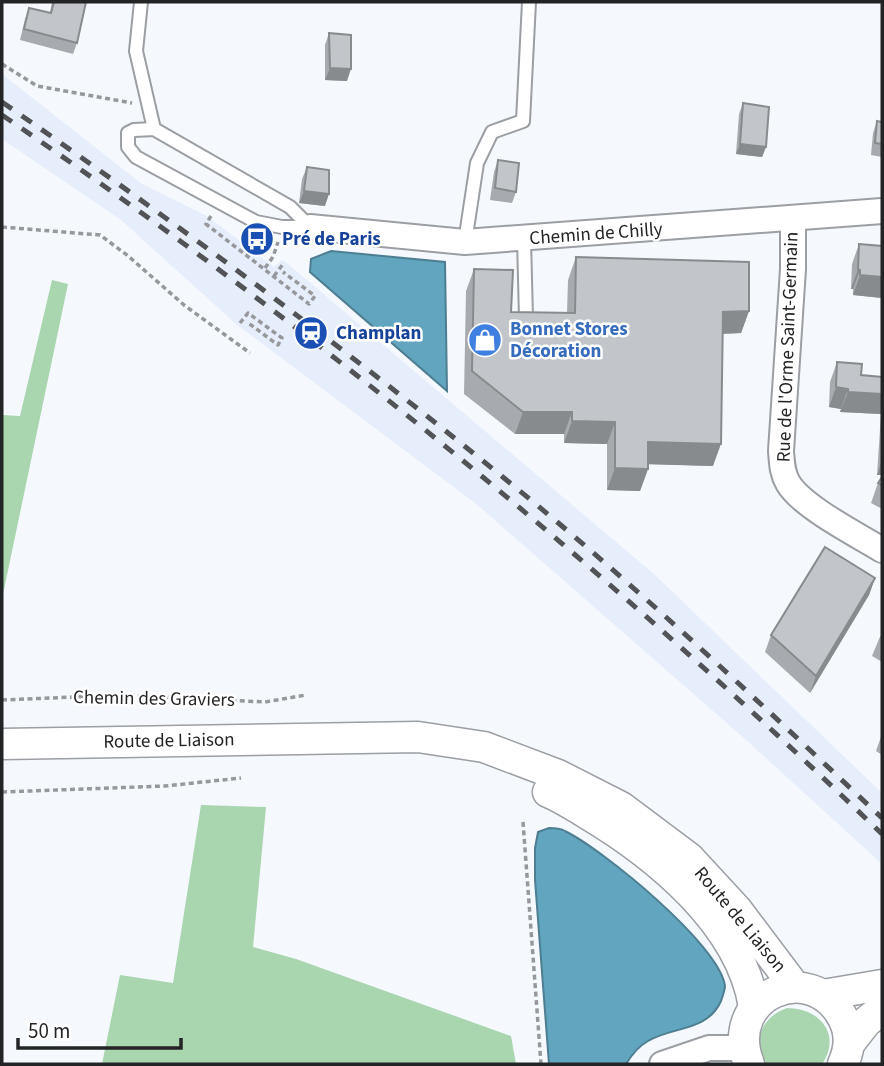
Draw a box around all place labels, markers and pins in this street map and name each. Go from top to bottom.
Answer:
bus stop icon: Pré de Paris [238,220,276,258]
place label: Pré de Paris [282,226,381,253]
station icon: Champlan [292,314,330,352]
place label: Bonnet Stores Décoration [510,316,628,365]
place label: Champlan [336,320,421,347]
shop icon: Bonnet Stores Décoration [466,321,504,359]

